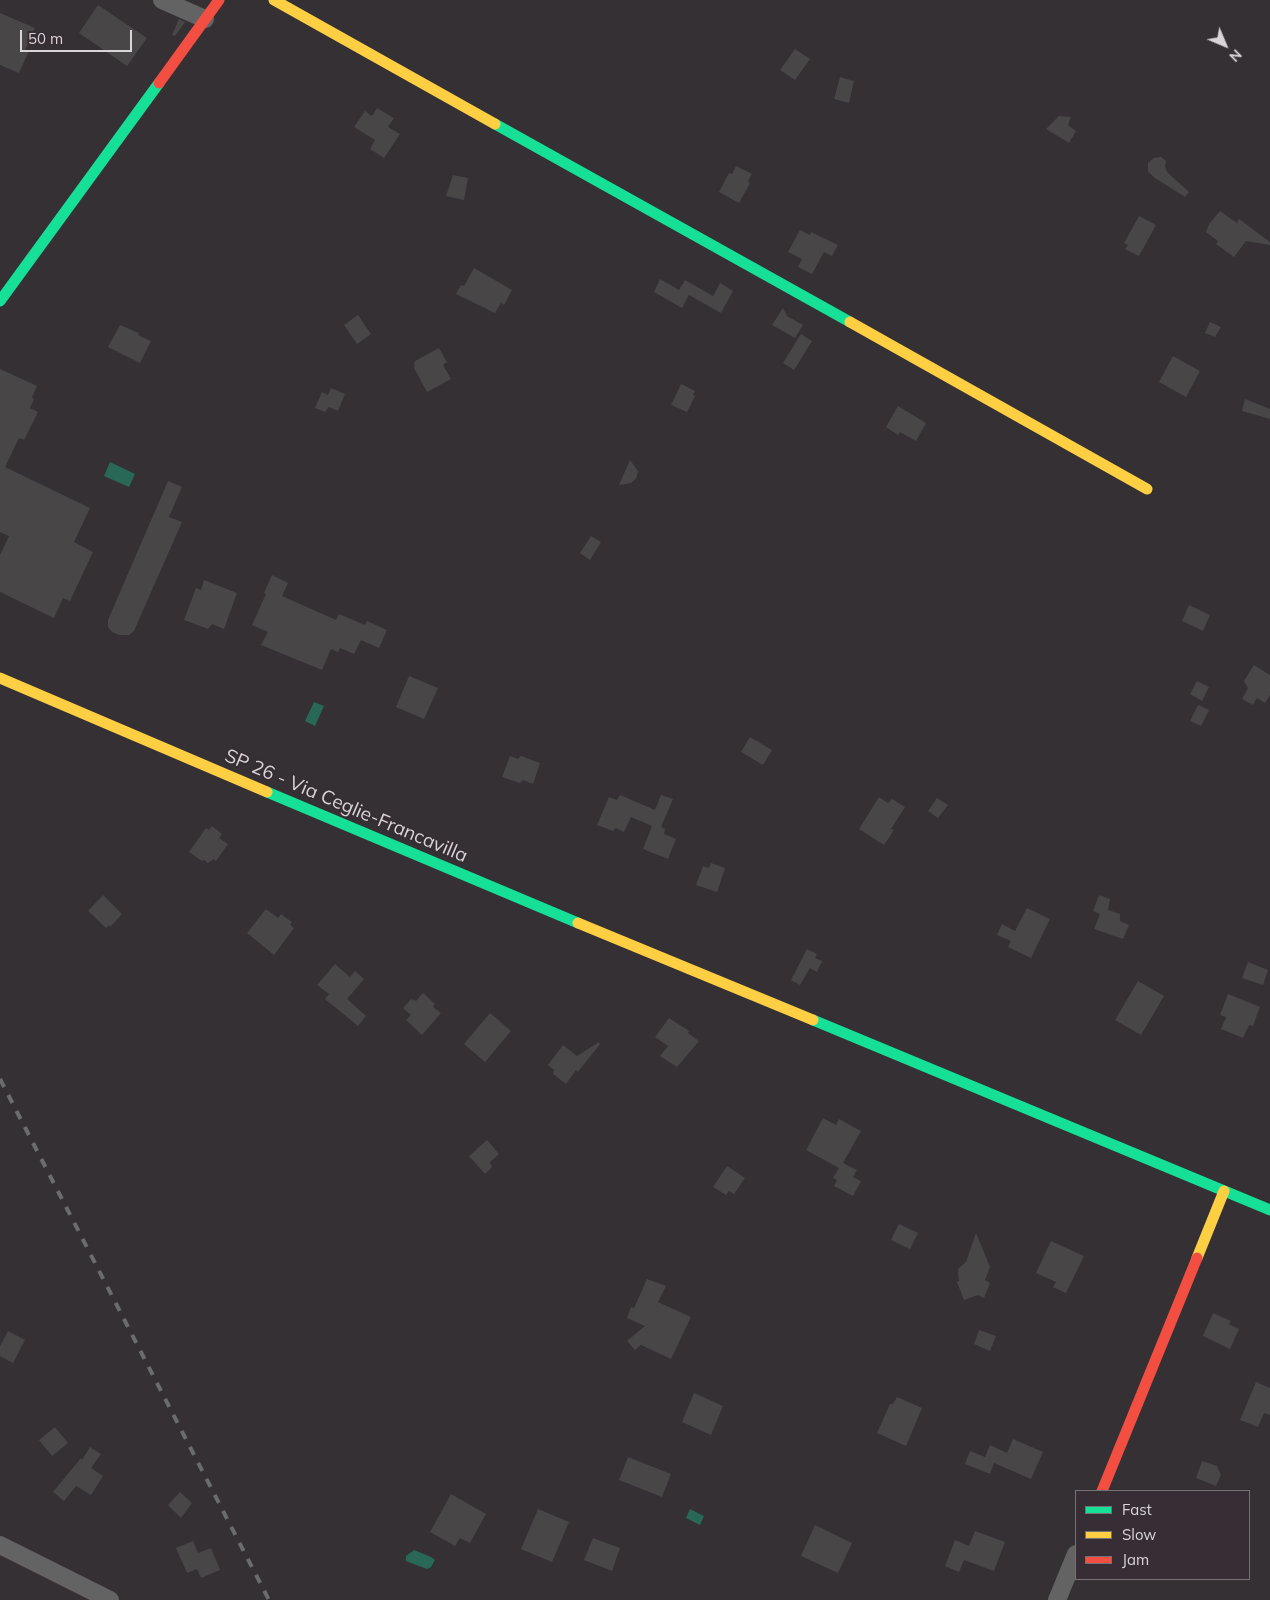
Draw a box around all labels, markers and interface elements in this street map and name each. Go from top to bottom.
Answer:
scale bar [22,20,135,52]
north arrow [1200,20,1250,70]
text: 50 m [28,29,63,48]
text: N [1226,45,1246,66]
street label: SP 26 - Via Ceglie-Francavilla [221,744,471,868]
legend [1075,1490,1250,1580]
text: Fast [1122,1500,1152,1519]
text: Slow [1122,1525,1156,1544]
text: Jam [1122,1550,1149,1569]

